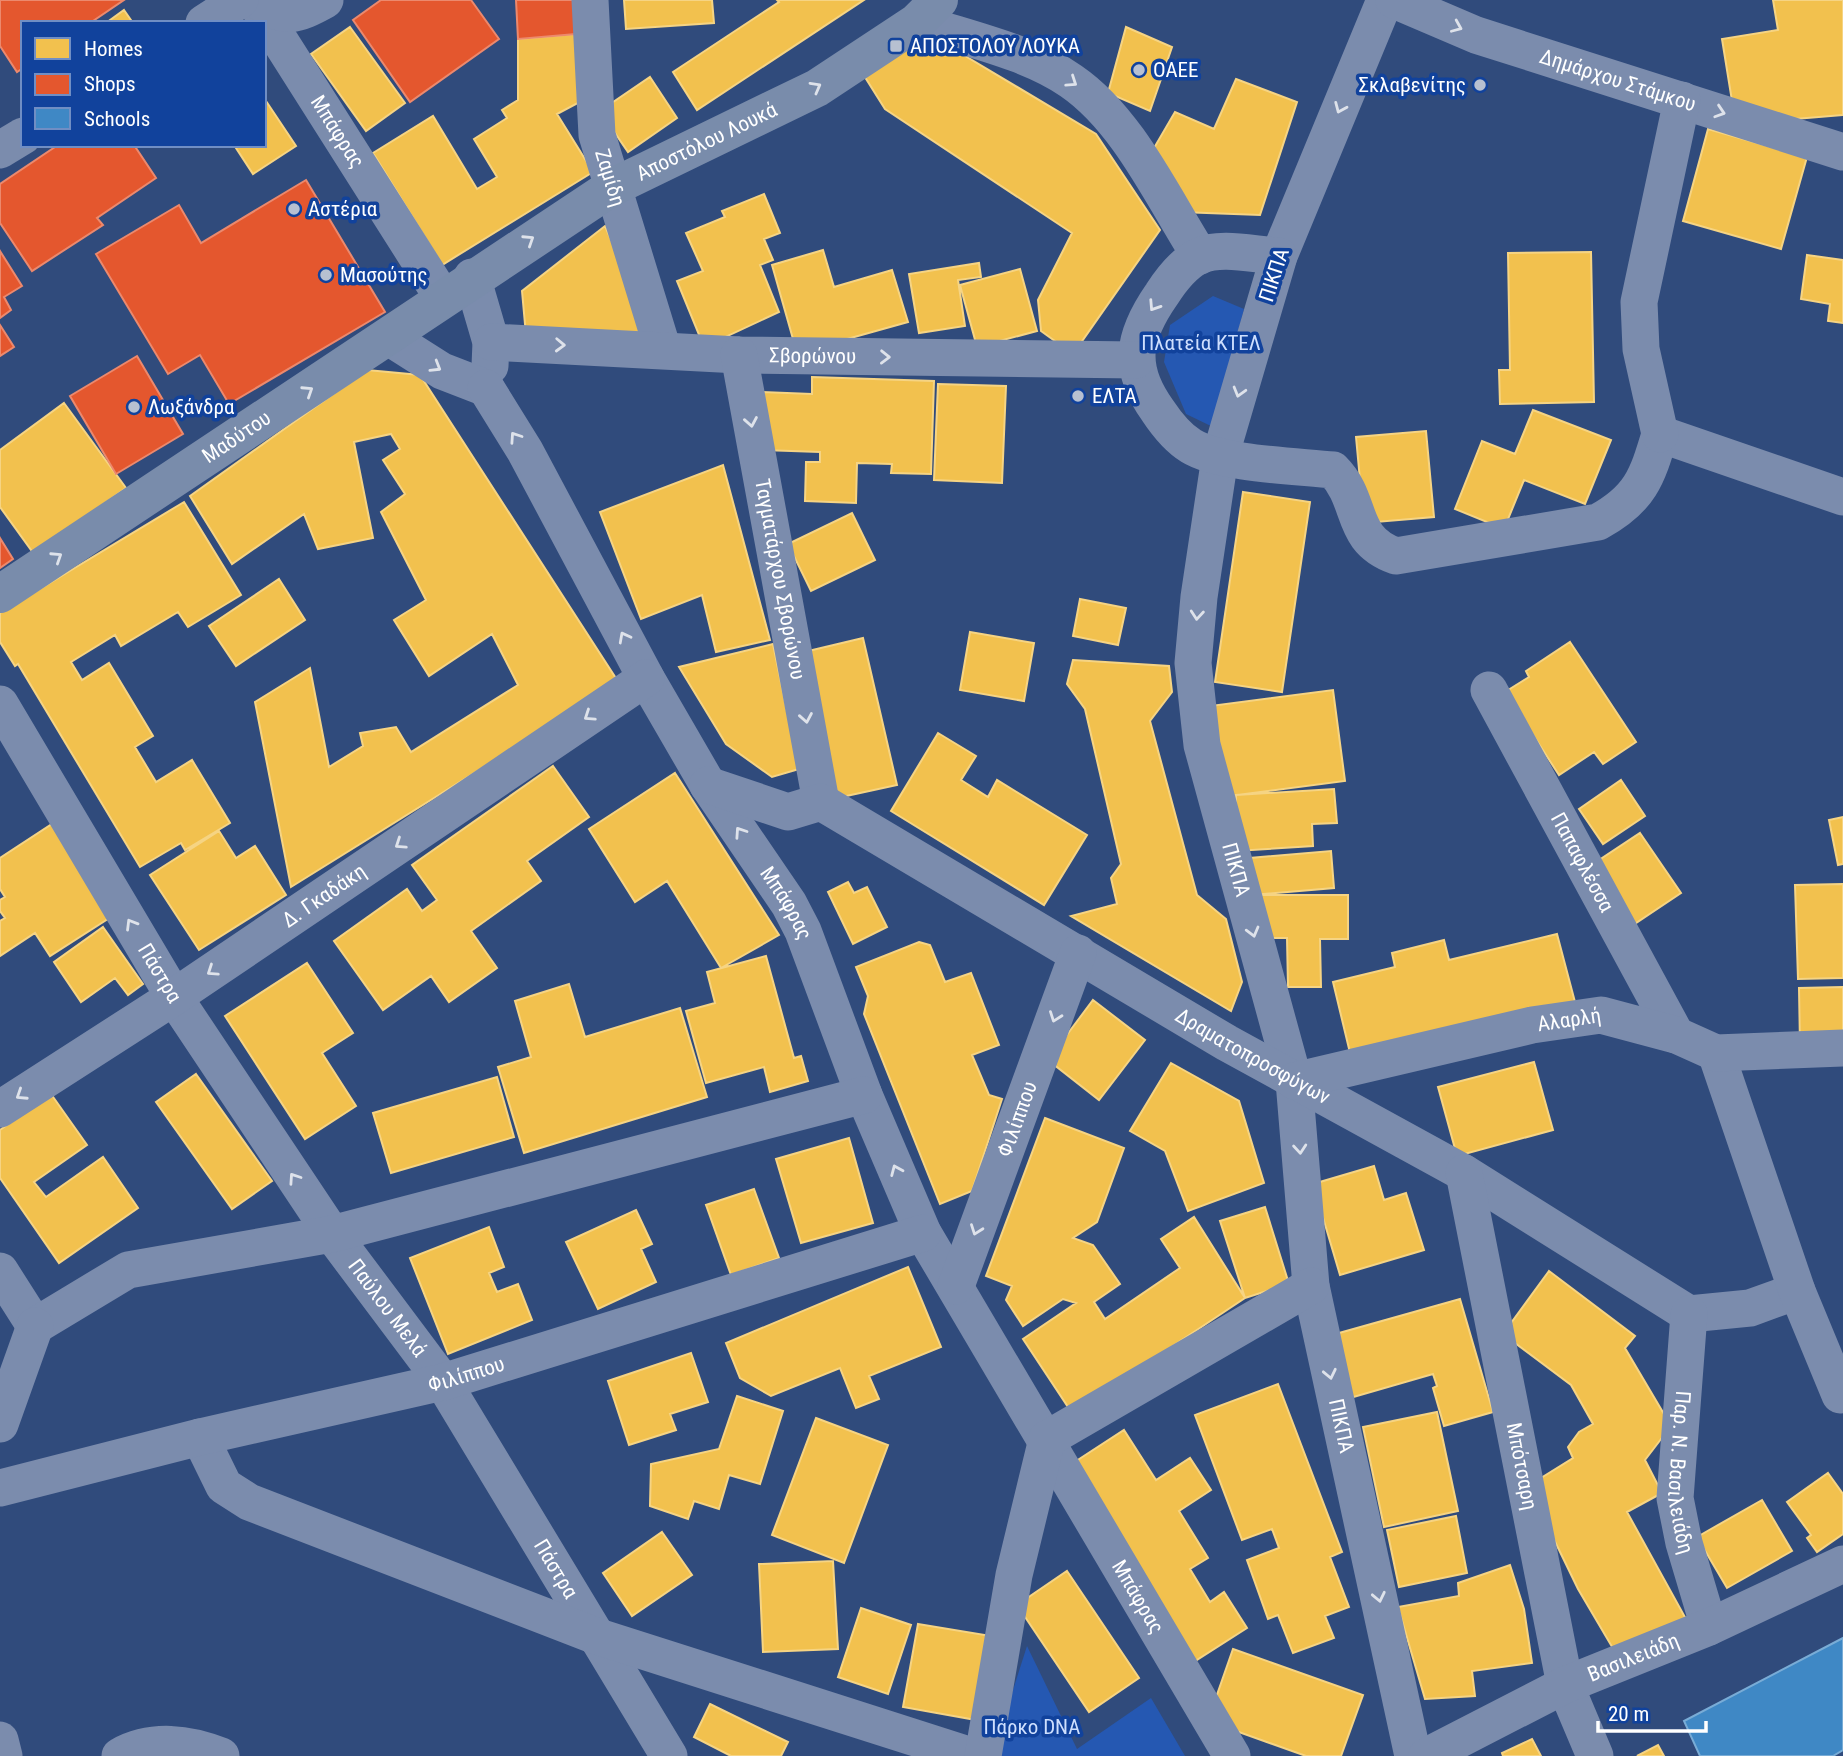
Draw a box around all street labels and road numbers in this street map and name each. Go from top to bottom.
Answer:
street label: Δημάρχου Στάμκου [1537,44,1699,116]
street label: Μπάφρας [306,91,369,172]
street label: Αποστόλου Λουκά [633,97,781,186]
street label: Ζαμίδη [590,146,630,210]
street label: ΠΙΚΠΑ [1254,245,1294,305]
street label: Σβορώνου [769,343,856,368]
street label: Μαδύτου [198,406,275,468]
street label: Ταγματάρχου Σβορώνου [750,477,810,682]
street label: Παπαφλέσσα [1546,809,1619,917]
street label: ΠΙΚΠΑ [1217,840,1255,899]
street label: Δ. Γκαδάκη [278,859,371,932]
street label: Μπάφρας [755,862,817,943]
street label: Πάστρα [133,939,187,1008]
street label: Δραματοπροσφύγων [1171,1003,1334,1109]
street label: Αλαρλή [1536,1003,1603,1036]
street label: Φιλίππου [992,1078,1042,1160]
street label: Παύλου Μελά [343,1254,432,1362]
street label: Φιλίππου [426,1352,507,1397]
street label: Παρ. Ν. Βασιλειάδη [1663,1390,1699,1557]
street label: ΠΙΚΠΑ [1324,1396,1359,1455]
street label: Μπότσαρη [1502,1421,1542,1512]
street label: Πάστρα [529,1535,583,1603]
street label: Μπάφρας [1107,1556,1169,1638]
street label: Βασιλειάδη [1584,1628,1683,1687]

